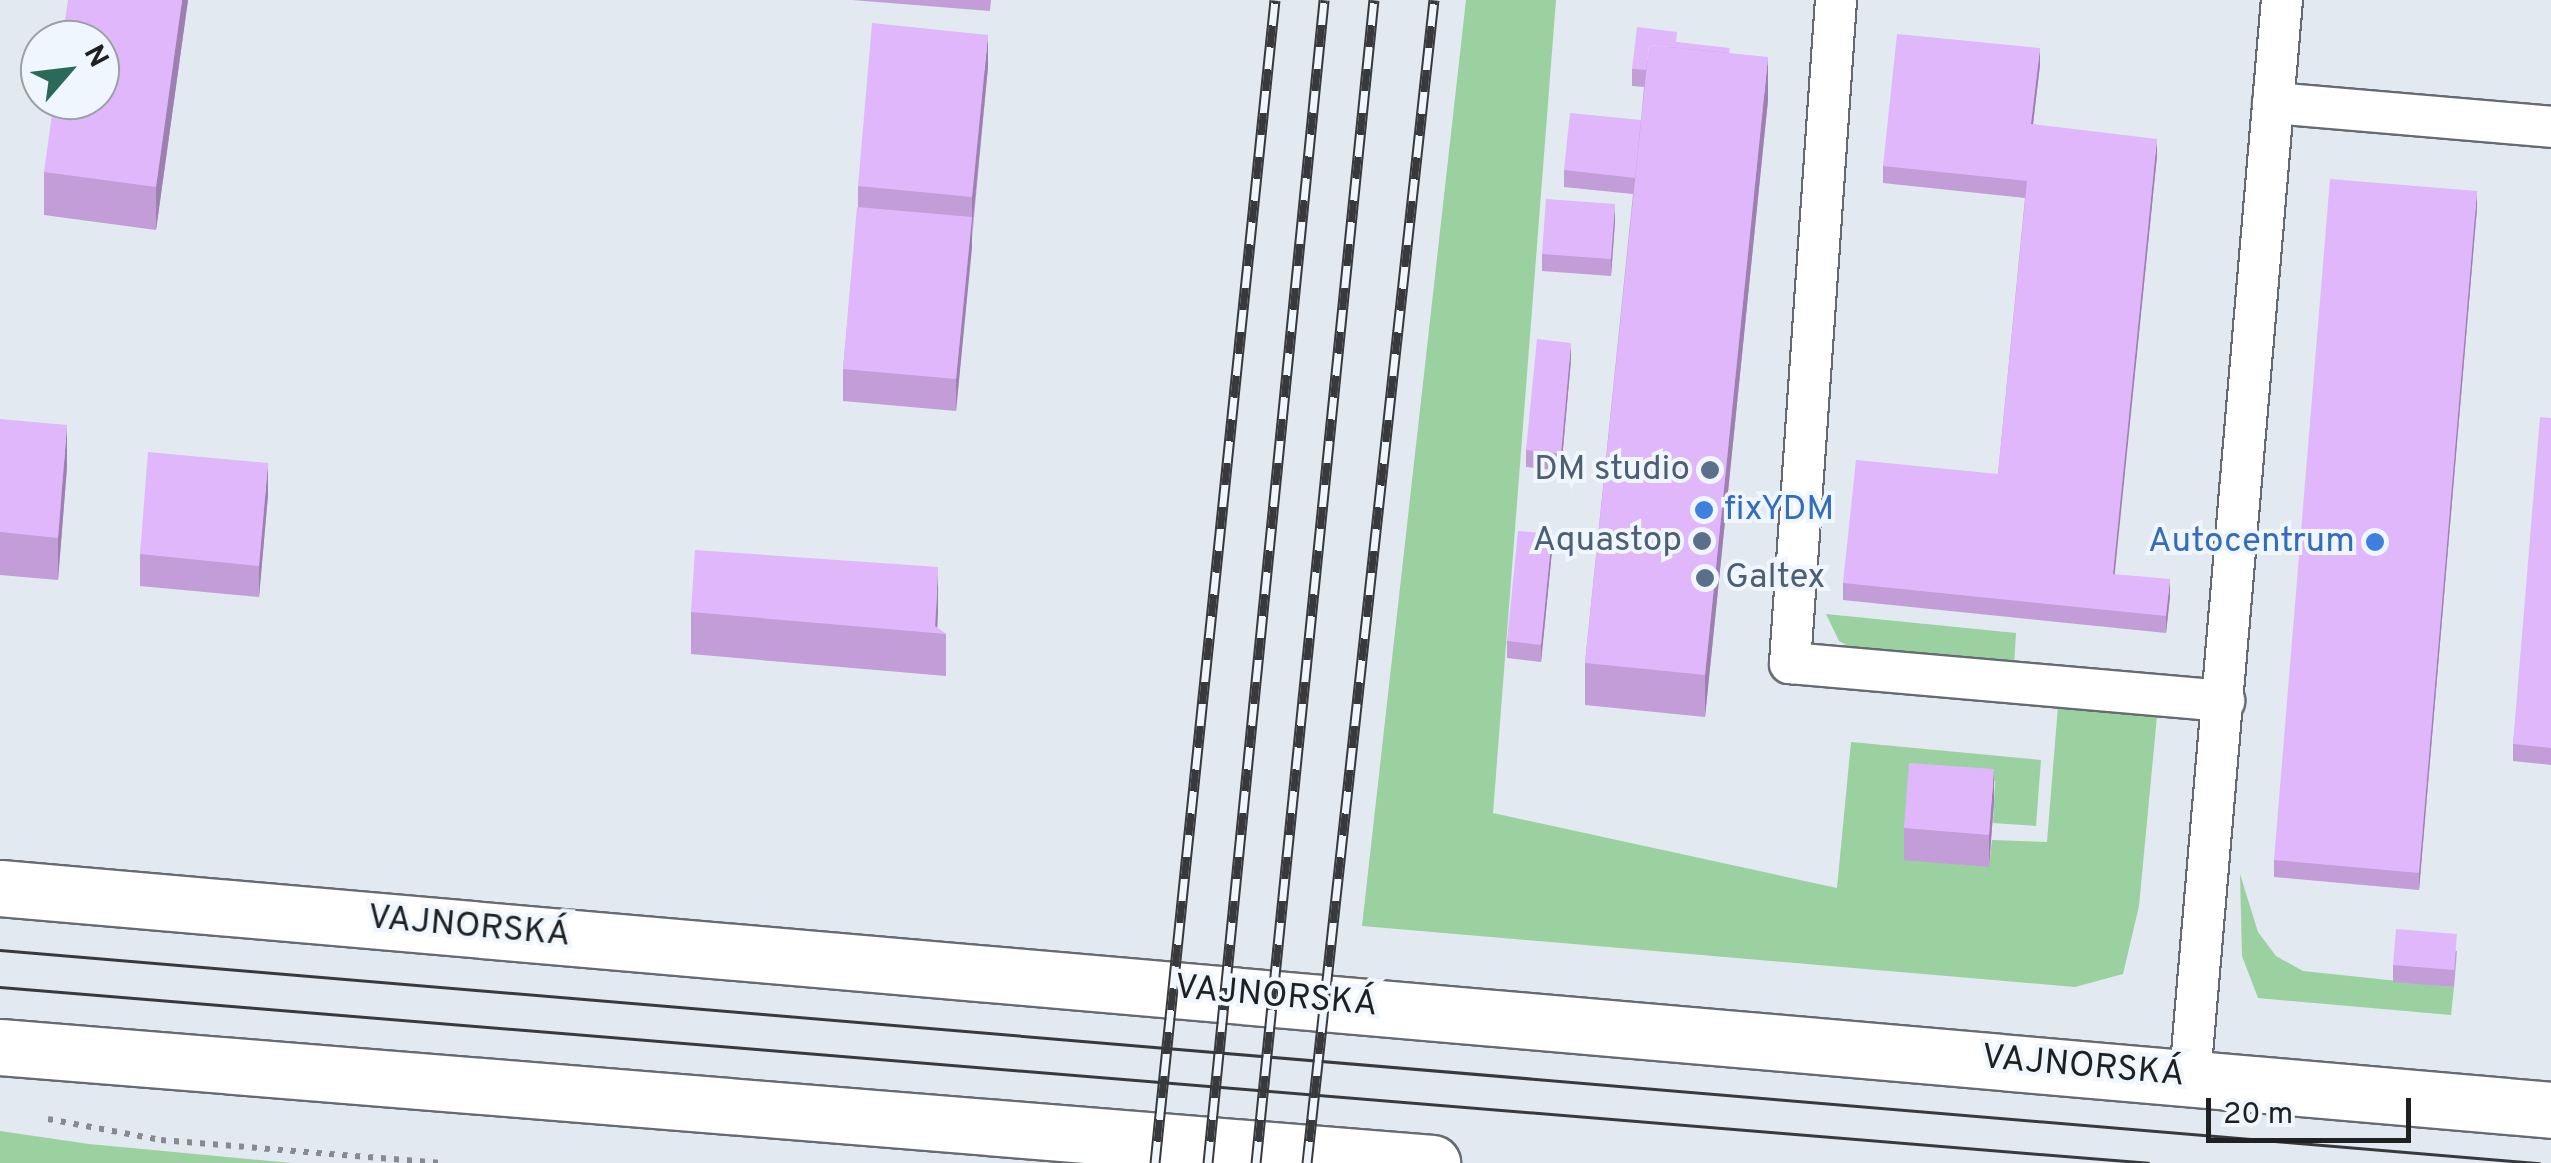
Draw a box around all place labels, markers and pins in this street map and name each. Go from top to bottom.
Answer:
place label: DM studio [1534,449,1690,491]
marker: DM studio [1699,459,1721,481]
place label: fixYDM [1724,489,1834,531]
marker: fixYDM [1693,499,1715,521]
place label: Aquastop [1532,520,1682,562]
place label: Autocentrum [2148,521,2355,563]
marker: Aquastop [1691,530,1713,552]
marker: Autocentrum [2364,531,2386,553]
place label: Galtex [1725,557,1825,599]
marker: Galtex [1694,567,1716,589]

